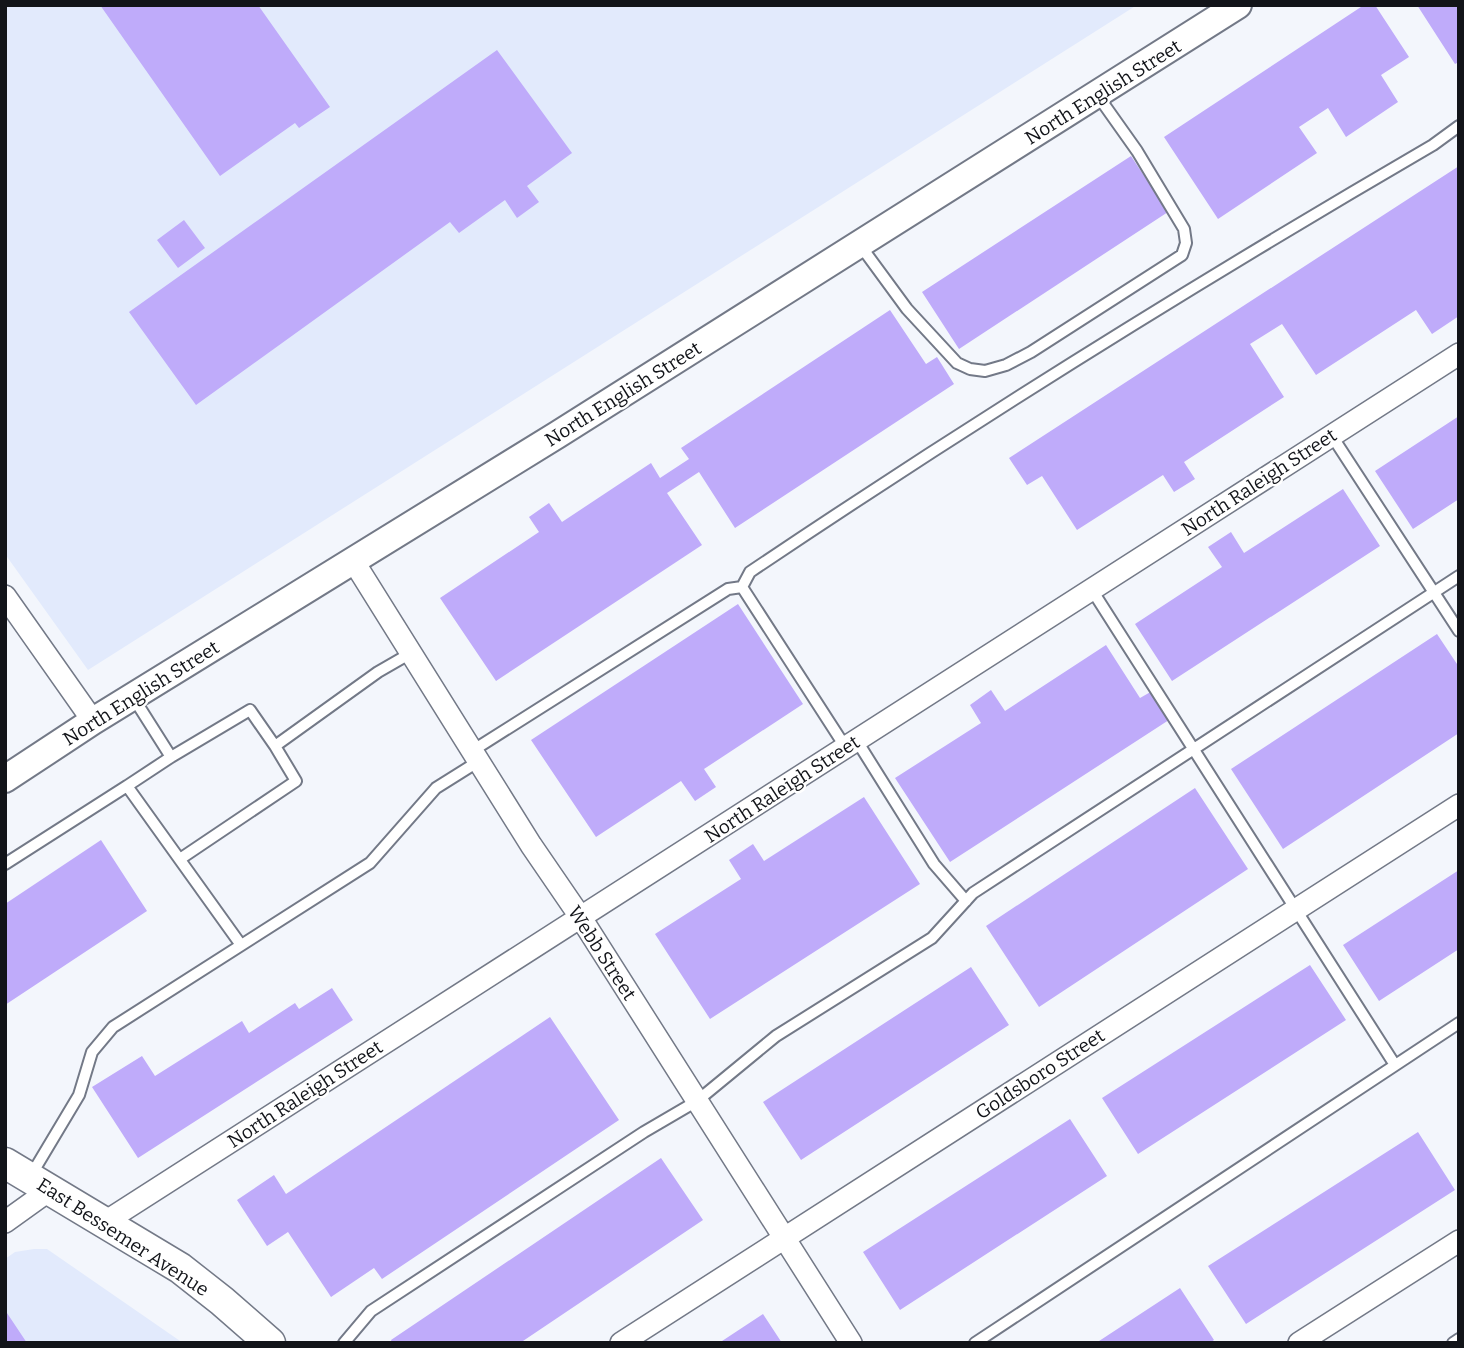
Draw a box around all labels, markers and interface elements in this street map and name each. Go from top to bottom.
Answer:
street label: North English Street [1021,35,1185,149]
street label: North English Street [541,337,705,451]
street label: North Raleigh Street [1177,423,1341,541]
street label: North English Street [59,636,223,750]
street label: North Raleigh Street [700,730,864,848]
street label: Webb Street [563,901,641,1005]
street label: Goldsboro Street [971,1024,1109,1124]
street label: North Raleigh Street [223,1035,387,1153]
street label: East Bessemer Avenue [33,1173,213,1301]

